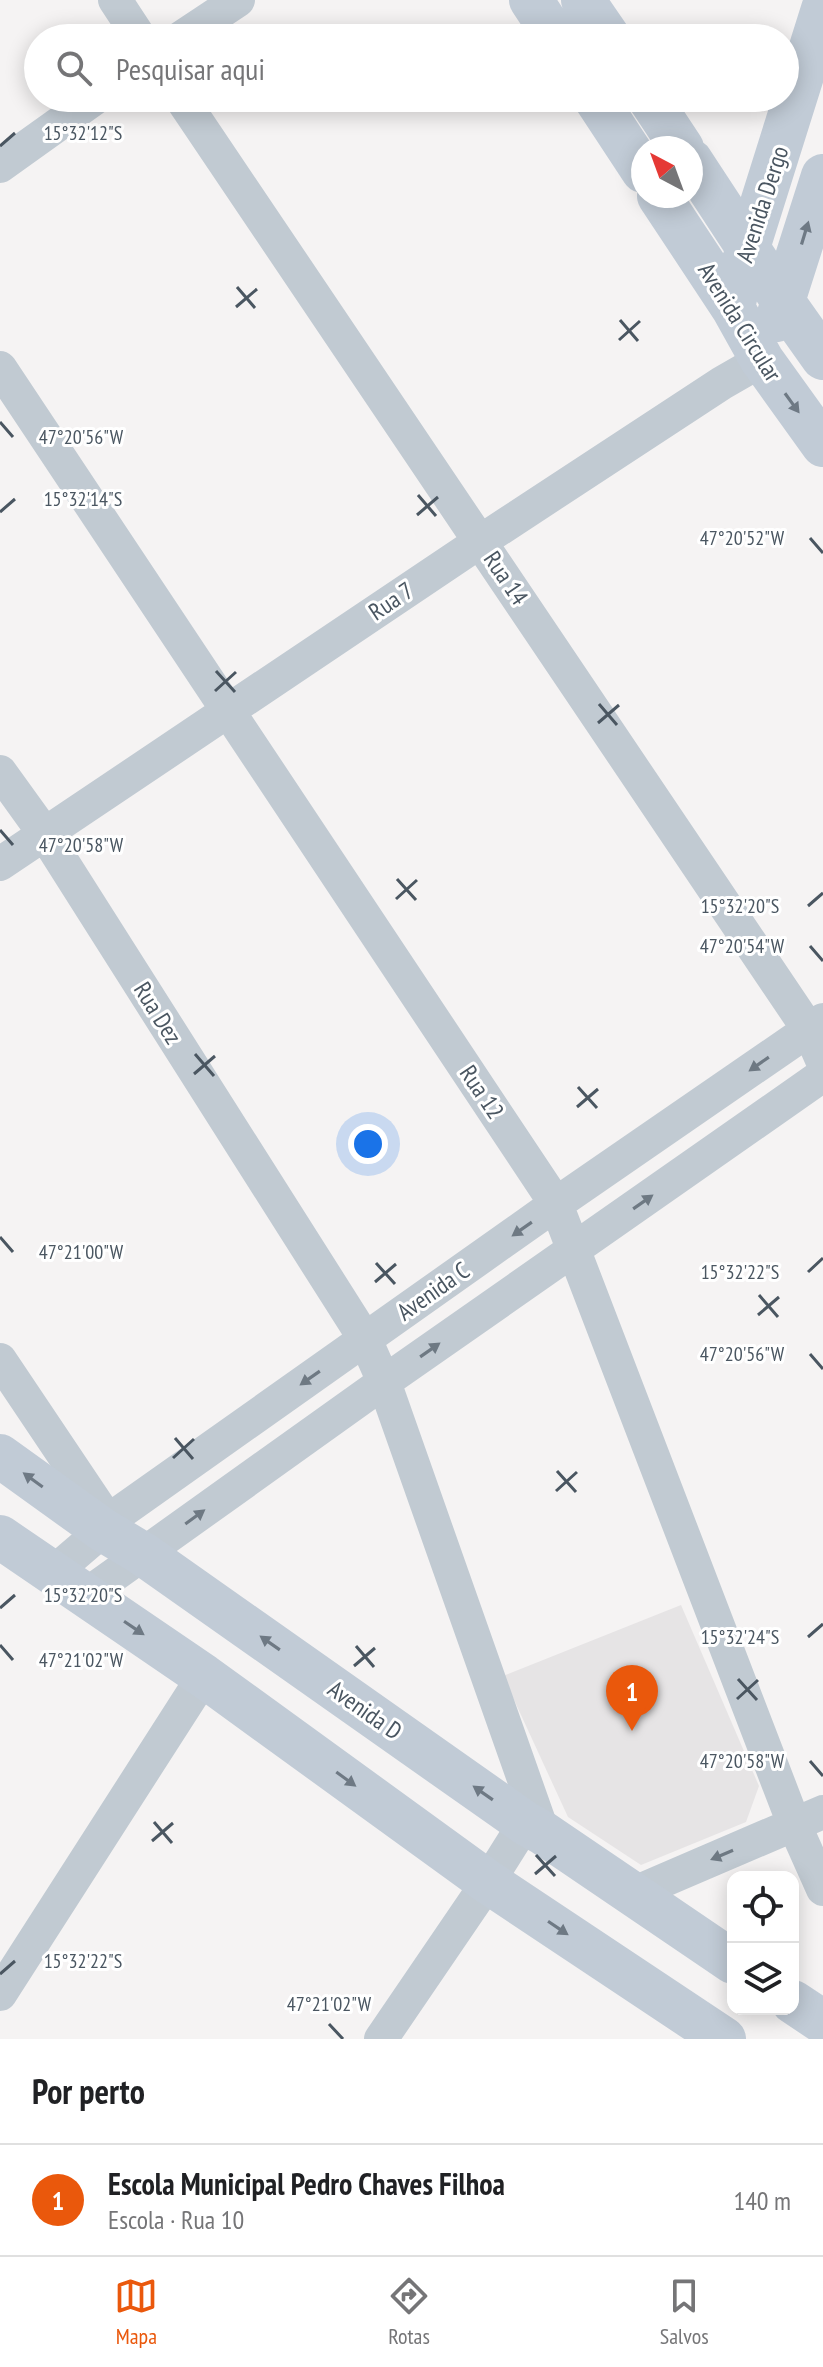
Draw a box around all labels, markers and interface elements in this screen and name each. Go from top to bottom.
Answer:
search box [24,24,799,112]
icon: search [52,46,96,90]
text: Pesquisar aqui [116,49,265,88]
text: 15°32'12"S [44,120,122,146]
north arrow [631,136,703,208]
street label: Avenida Dergo [729,142,795,266]
one-way arrow [799,221,812,245]
street label: Avenida Circular [691,257,789,387]
one-way arrow [784,392,800,413]
text: 47°20'56"W [39,424,124,450]
text: 15°32'14"S [44,486,122,512]
text: 47°20'52"W [700,525,785,551]
street label: Rua 14 [477,545,535,611]
street label: Rua 7 [363,575,419,627]
text: 47°20'58"W [39,832,124,858]
text: 15°32'20"S [701,893,779,919]
text: 47°20'54"W [700,933,785,959]
street label: Rua Dez [127,976,189,1050]
one-way arrow [748,1056,769,1071]
street label: Rua 12 [453,1059,511,1125]
your location [348,1124,388,1164]
one-way arrow [632,1194,654,1210]
one-way arrow [511,1221,533,1237]
text: 47°21'00"W [39,1239,124,1265]
street label: Avenida C [391,1255,475,1327]
text: 15°32'22"S [701,1259,779,1285]
text: 47°20'56"W [700,1341,785,1367]
one-way arrow [419,1343,440,1358]
one-way arrow [299,1370,320,1386]
one-way arrow [23,1472,43,1488]
one-way arrow [184,1510,205,1525]
text: 15°32'20"S [44,1582,122,1608]
one-way arrow [123,1620,144,1635]
text: 15°32'24"S [701,1624,779,1650]
one-way arrow [259,1635,281,1651]
text: 47°21'02"W [39,1647,124,1673]
pin: 1 [606,1665,658,1731]
street label: Avenida D [322,1673,408,1747]
text: 47°20'58"W [700,1748,785,1774]
one-way arrow [335,1770,356,1786]
one-way arrow [472,1786,493,1801]
one-way arrow [710,1848,734,1861]
map controls [727,1871,799,2015]
button: locate [727,1871,799,1943]
one-way arrow [547,1921,569,1935]
button: layers [727,1943,799,2015]
text: 15°32'22"S [44,1948,122,1974]
text: 47°21'02"W [287,1991,372,2017]
text: Por perto [32,2069,145,2113]
text: Escola Municipal Pedro Chaves Filhoa [108,2164,505,2203]
text: 1 [52,2184,64,2217]
text: 140 m [733,2184,791,2217]
text: Escola · Rua 10 [108,2203,244,2236]
tab: Mapa [114,2274,158,2350]
tab: Rotas [387,2274,431,2350]
tab: Salvos [660,2274,709,2350]

